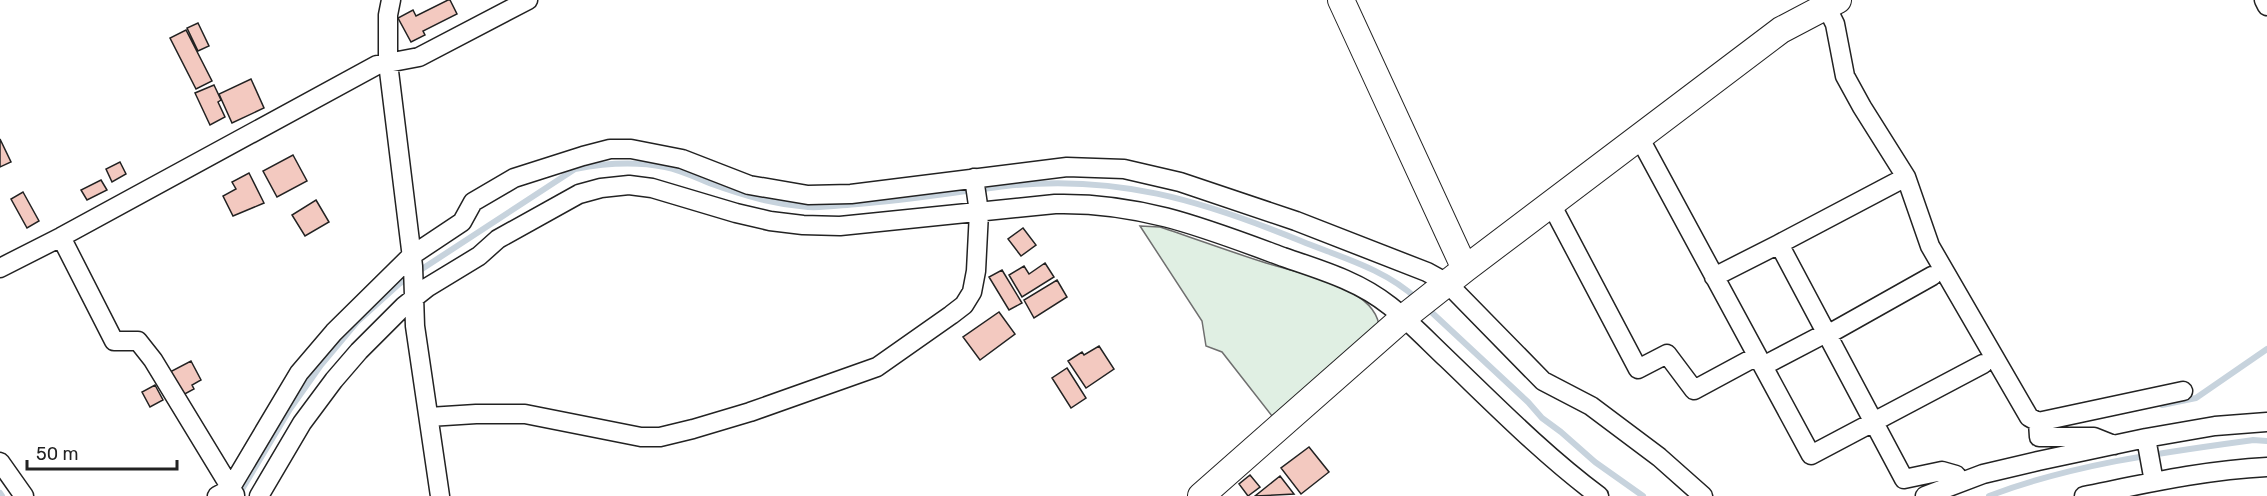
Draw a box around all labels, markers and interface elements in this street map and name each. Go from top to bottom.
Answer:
scale bar [27,433,177,471]
text: 50 m [36,443,79,465]

